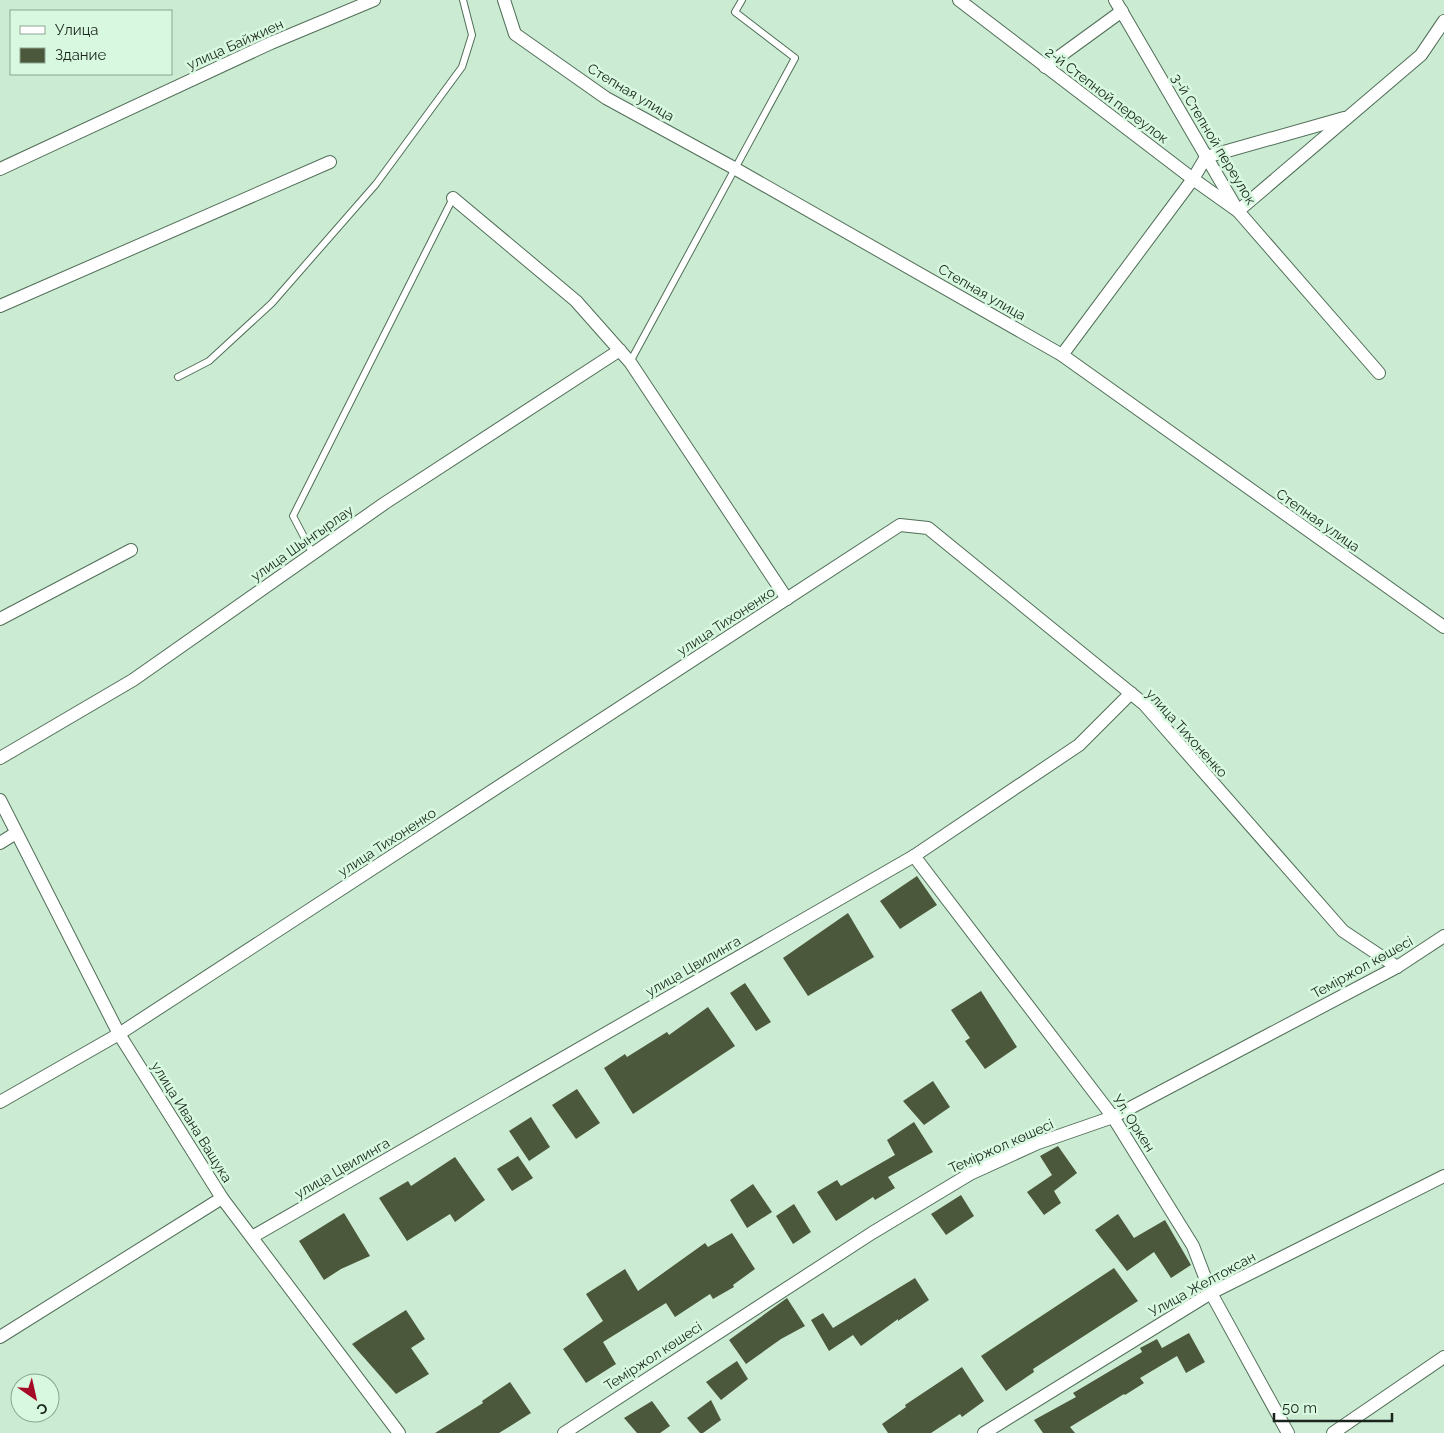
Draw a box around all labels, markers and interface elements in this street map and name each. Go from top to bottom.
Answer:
legend [10,10,172,75]
street label: улица Байжиен [184,16,286,72]
text: Улица [55,21,99,39]
street label: 2-й Степной переулок [1042,44,1172,146]
text: Здание [55,46,107,64]
street label: Степная улица [585,60,677,124]
street label: 3-й Степной переулок [1168,71,1260,207]
street label: Степная улица [935,260,1029,324]
street label: Степная улица [1273,485,1363,555]
street label: улица Шынгырлау [248,502,356,584]
street label: улица Тихоненко [674,583,778,659]
street label: улица Тихоненко [1143,685,1231,781]
street label: улица Тихоненко [335,804,439,880]
street label: улица Цвилинга [643,932,743,1000]
street label: Теміржол көшесі [1309,933,1415,1001]
street label: улица Ивана Ващука [148,1059,236,1185]
street label: Ул. Оркен [1110,1091,1158,1155]
street label: Теміржол көшесі [946,1116,1056,1176]
street label: улица Цвилинга [292,1134,392,1202]
street label: Улица Желтоксан [1146,1248,1258,1320]
street label: Теміржол көшесі [601,1319,705,1393]
north arrow [10,1373,60,1423]
scale bar [1274,1390,1392,1422]
text: С [33,1399,51,1418]
text: 50 m [1282,1399,1317,1417]

